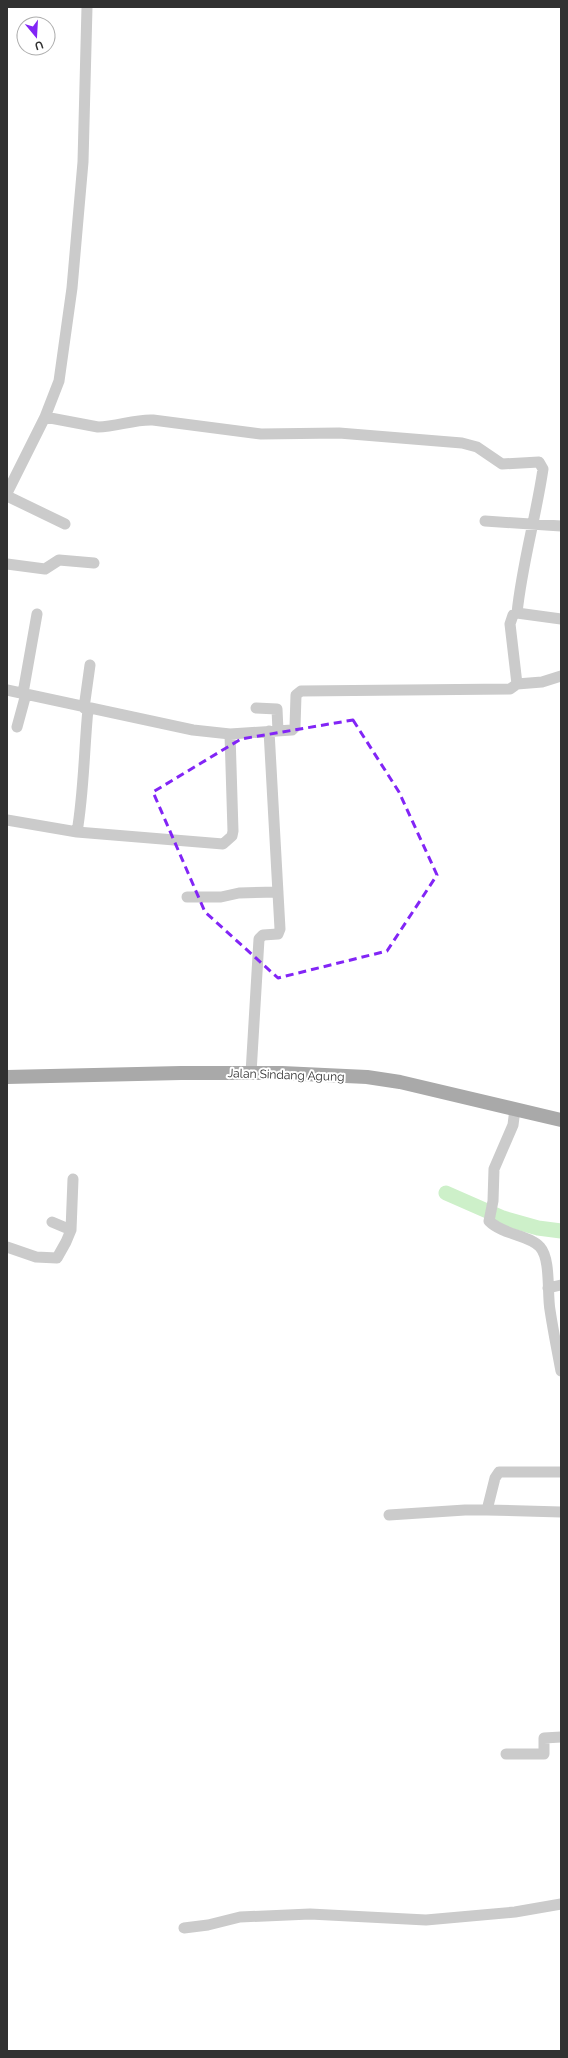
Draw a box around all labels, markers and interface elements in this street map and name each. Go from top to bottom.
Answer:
north arrow [16,16,56,56]
text: U [33,38,45,52]
street label: Jalan Sindang Agung [227,1066,345,1084]

